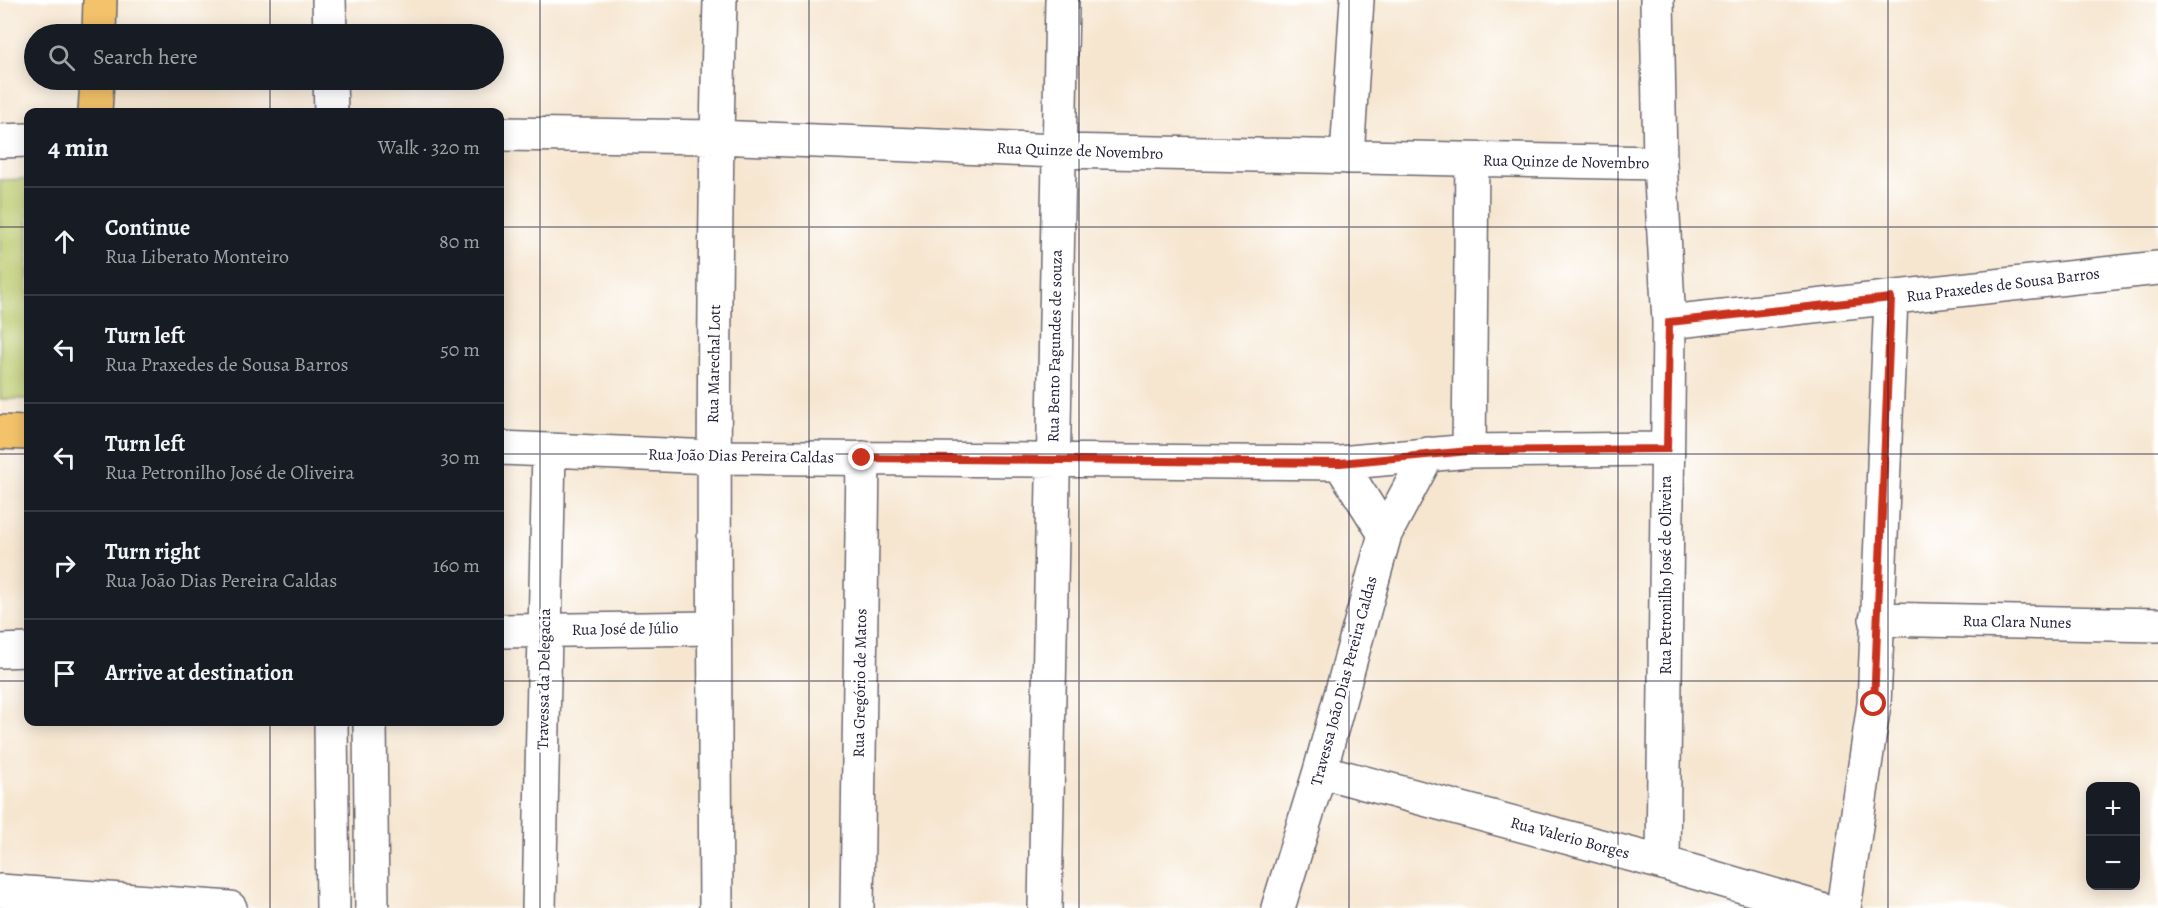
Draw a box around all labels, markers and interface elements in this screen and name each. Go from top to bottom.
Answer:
search box [24,24,504,90]
icon: search [45,41,78,74]
text: Search here [93,42,198,72]
text: 4 min [48,130,109,165]
text: Walk · 320 m [378,134,480,161]
street label: Rua Quinze de Novembro [996,137,1164,165]
street label: Rua Quinze de Novembro [1483,150,1650,174]
text: Continue [105,213,190,243]
icon: ahead [48,225,81,258]
text: 80 m [439,228,480,255]
text: Rua Liberato Monteiro [105,243,289,270]
street label: Rua Bento Fagundes de souza [1042,249,1068,443]
street label: Rua Praxedes de Sousa Barros [1905,262,2101,308]
street label: Rua Marechal Lott [702,304,726,424]
text: Turn left [105,321,185,351]
icon: left [48,333,81,366]
text: 50 m [440,336,480,363]
text: Rua Praxedes de Sousa Barros [105,351,348,378]
text: Turn left [105,429,185,459]
icon: left [48,441,81,474]
street label: Rua João Dias Pereira Caldas [648,443,834,469]
text: 30 m [440,444,480,471]
route end [848,444,874,470]
text: Rua Petronilho José de Oliveira [105,459,355,486]
street label: Rua Petronilho José de Oliveira [1655,475,1677,675]
text: Turn right [105,537,201,567]
icon: right [48,549,81,582]
text: 160 m [433,552,480,579]
text: Rua João Dias Pereira Caldas [105,567,337,594]
street label: Travessa João Dias Pereira Caldas [1305,574,1383,788]
street label: Travessa da Delegacia [532,608,556,750]
street label: Rua Gregório de Matos [848,608,872,758]
street label: Rua Clara Nunes [1962,610,2072,634]
street label: Rua José de Júlio [572,617,679,641]
icon: arrive [48,657,81,690]
text: Arrive at destination [105,658,294,688]
route start [1860,690,1886,716]
map controls [2086,782,2140,890]
button: + [2086,782,2140,836]
street label: Rua Valerio Borges [1508,812,1632,864]
button: − [2086,836,2140,890]

